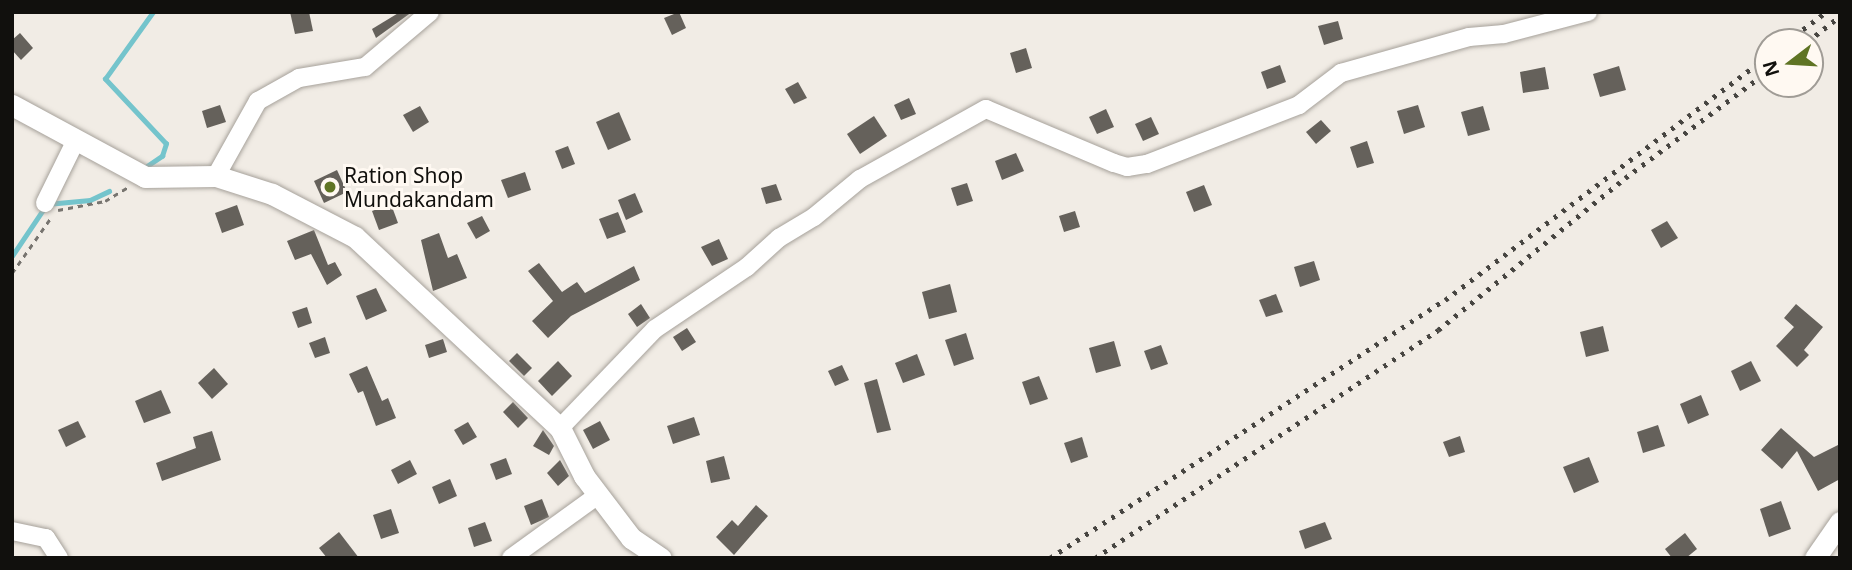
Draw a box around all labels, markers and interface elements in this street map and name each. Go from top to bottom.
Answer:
north arrow [1754,28,1824,98]
text: N [1756,57,1786,80]
place label: Ration Shop Mundakandam [344,162,494,212]
marker: Ration Shop Mundakandam [322,179,338,195]

